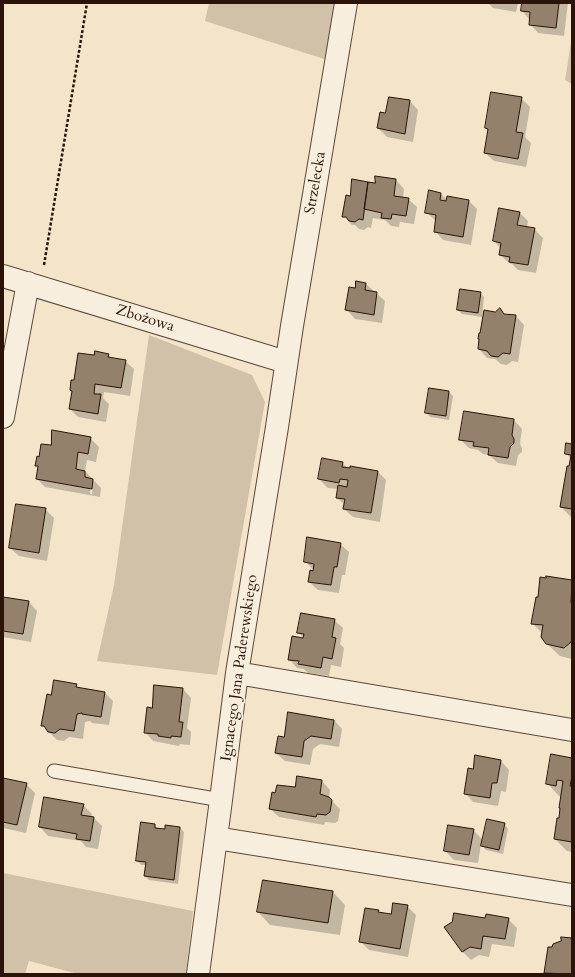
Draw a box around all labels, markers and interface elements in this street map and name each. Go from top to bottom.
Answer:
street label: Strzelecka [302,150,330,216]
street label: Zbożowa [114,302,176,336]
street label: Ignacego Jana Paderewskiego [218,573,262,763]

